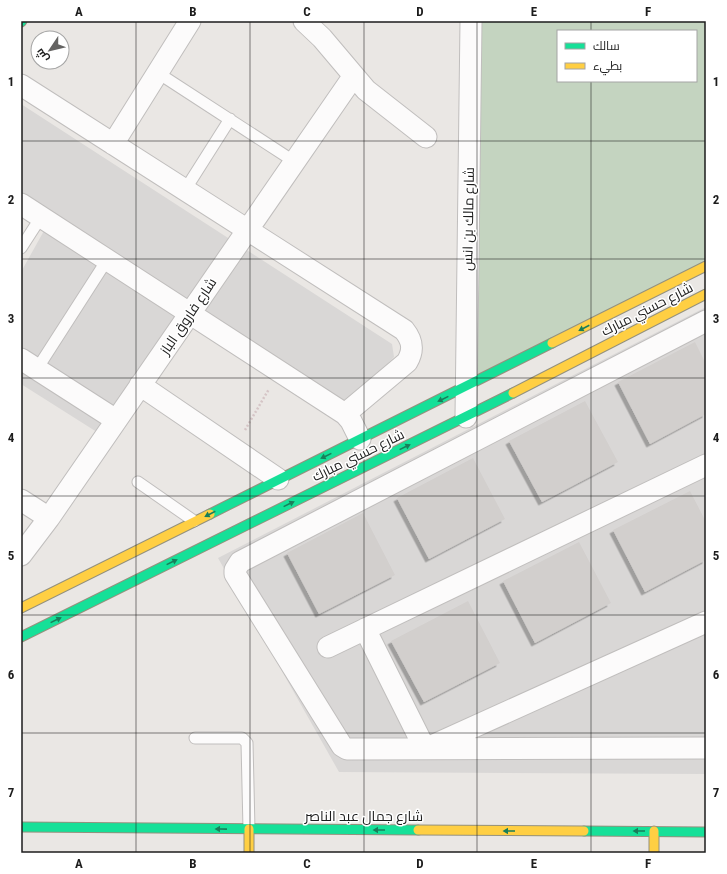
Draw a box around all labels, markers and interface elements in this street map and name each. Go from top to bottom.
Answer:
text: A [75,4,83,19]
text: B [189,4,197,19]
text: C [303,4,311,19]
text: D [416,4,424,19]
text: E [531,4,538,19]
text: F [645,4,651,19]
north arrow [30,30,70,70]
legend [557,30,697,82]
text: سالك [593,39,620,53]
text: ش [33,46,52,65]
text: بطيء [593,59,622,76]
text: 1 [8,74,14,89]
text: 1 [713,74,719,89]
street label: شارع مالك بن انس [459,167,478,271]
text: 2 [8,192,15,207]
text: 2 [713,192,720,207]
street label: شارع فاروق الباز [156,275,220,359]
street label: شارع حسني مبارك [598,279,697,343]
text: 3 [8,311,14,326]
text: 3 [713,311,719,326]
one-way arrow [578,325,590,331]
one-way arrow [437,396,449,402]
street label: شارع حسني مبارك [309,426,409,488]
text: 4 [8,430,15,445]
text: 4 [713,430,720,445]
one-way arrow [400,444,411,450]
one-way arrow [320,452,332,459]
one-way arrow [283,501,295,508]
one-way arrow [204,511,215,517]
text: 5 [8,548,15,563]
text: 5 [713,548,720,563]
one-way arrow [167,559,178,565]
one-way arrow [50,617,62,623]
text: 6 [8,667,15,682]
text: 6 [713,667,720,682]
text: 7 [8,785,15,800]
text: 7 [713,785,720,800]
street label: شارع جمال عبد الناصر [304,808,423,825]
one-way arrow [214,826,227,832]
one-way arrow [372,827,385,833]
one-way arrow [502,828,515,834]
one-way arrow [632,828,645,834]
text: A [75,856,83,871]
text: B [189,856,197,871]
text: C [303,856,311,871]
text: D [416,856,424,871]
text: E [531,856,538,871]
text: F [645,856,651,871]

